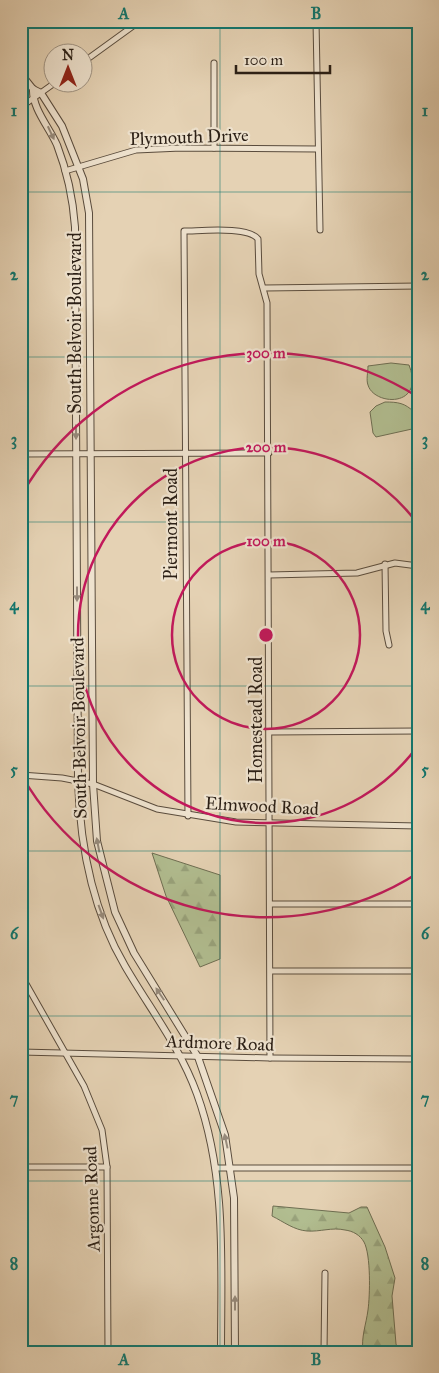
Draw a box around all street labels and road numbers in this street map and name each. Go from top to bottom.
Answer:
street label: Plymouth Drive [129,124,249,150]
street label: South Belvoir Boulevard [64,232,86,414]
street label: Piermont Road [160,468,182,580]
street label: South Belvoir Boulevard [66,637,92,819]
street label: Homestead Road [245,657,267,783]
street label: Elmwood Road [204,792,320,820]
street label: Ardmore Road [164,1030,275,1056]
street label: Argonne Road [79,1146,106,1253]

